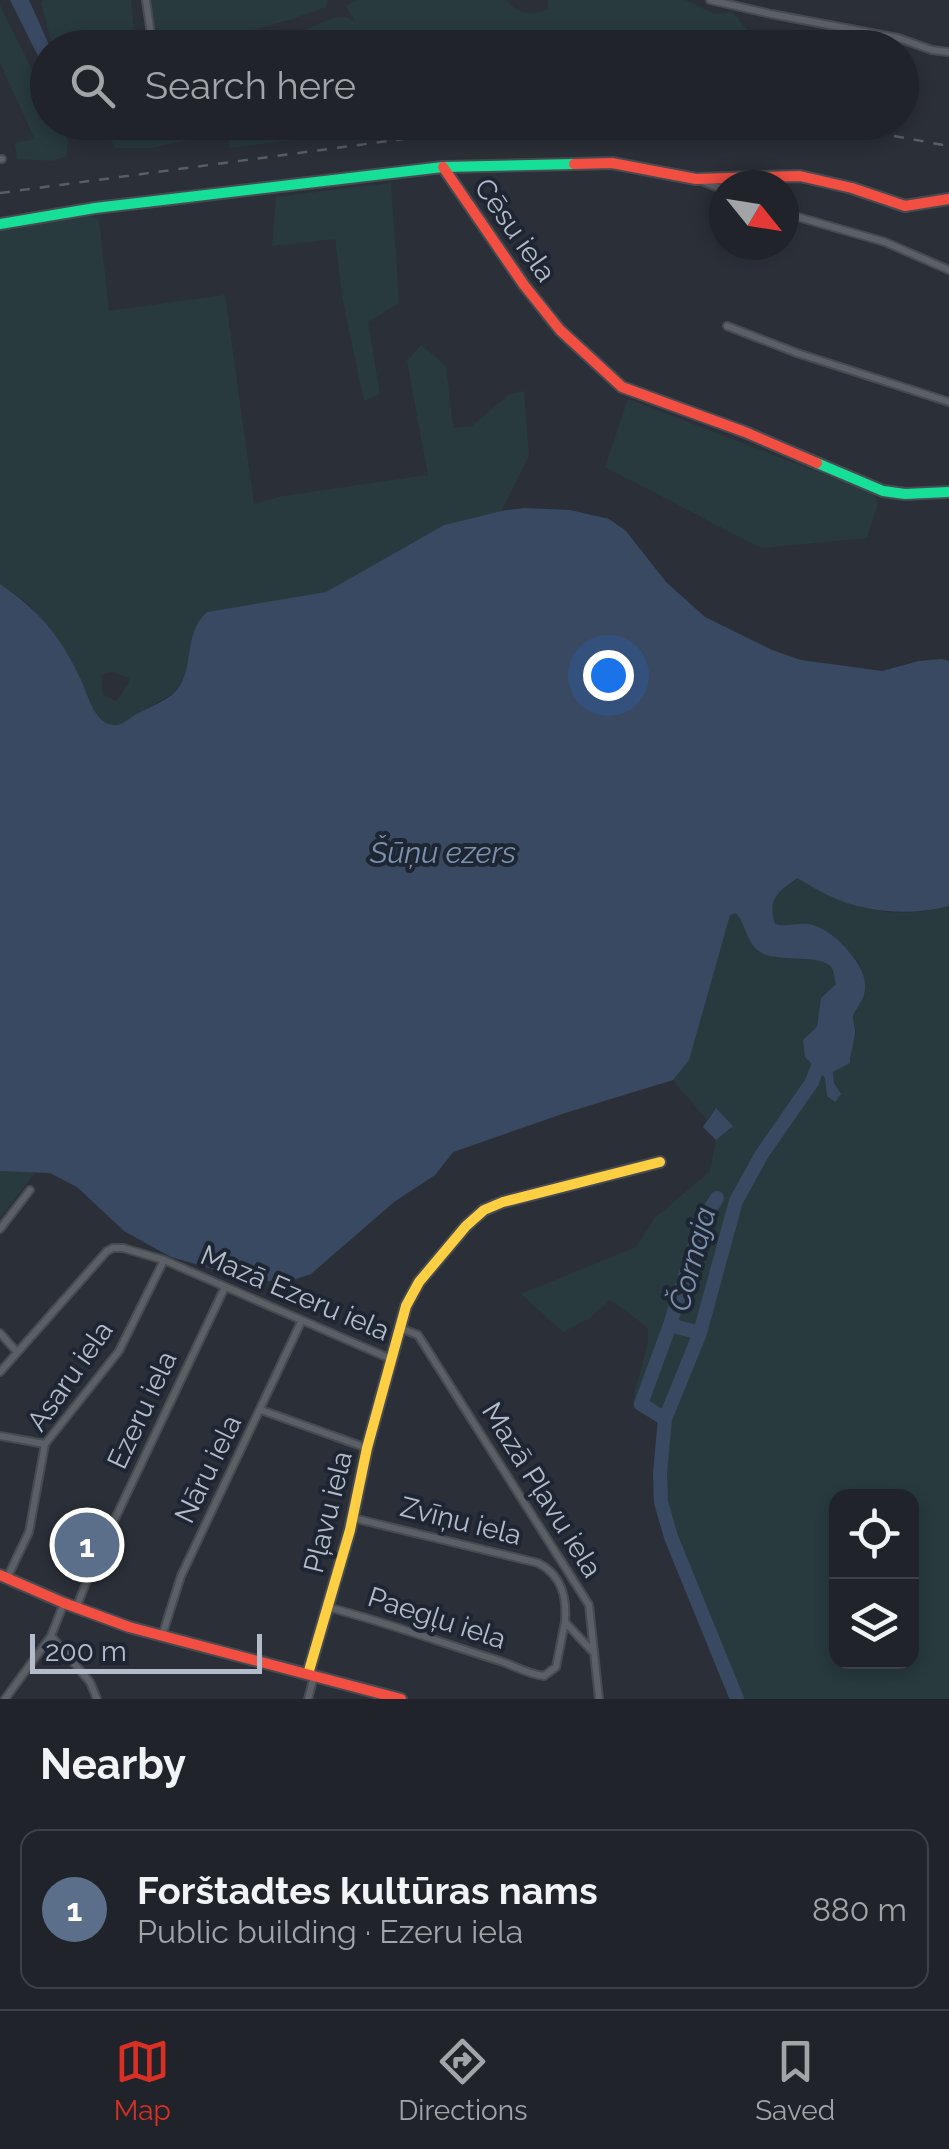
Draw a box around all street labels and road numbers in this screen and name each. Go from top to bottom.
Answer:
street label: Cēsu iela [468,172,562,288]
street label: Mazā Ezeru iela [196,1238,394,1348]
street label: Asaru iela [20,1315,120,1437]
street label: Ezeru iela [100,1346,184,1474]
street label: Mazā Pļavu iela [475,1397,609,1583]
street label: Nāru iela [168,1410,248,1528]
street label: Pļavu iela [297,1448,359,1576]
street label: Zvīņu iela [397,1490,525,1552]
street label: Paegļu iela [364,1580,510,1656]

